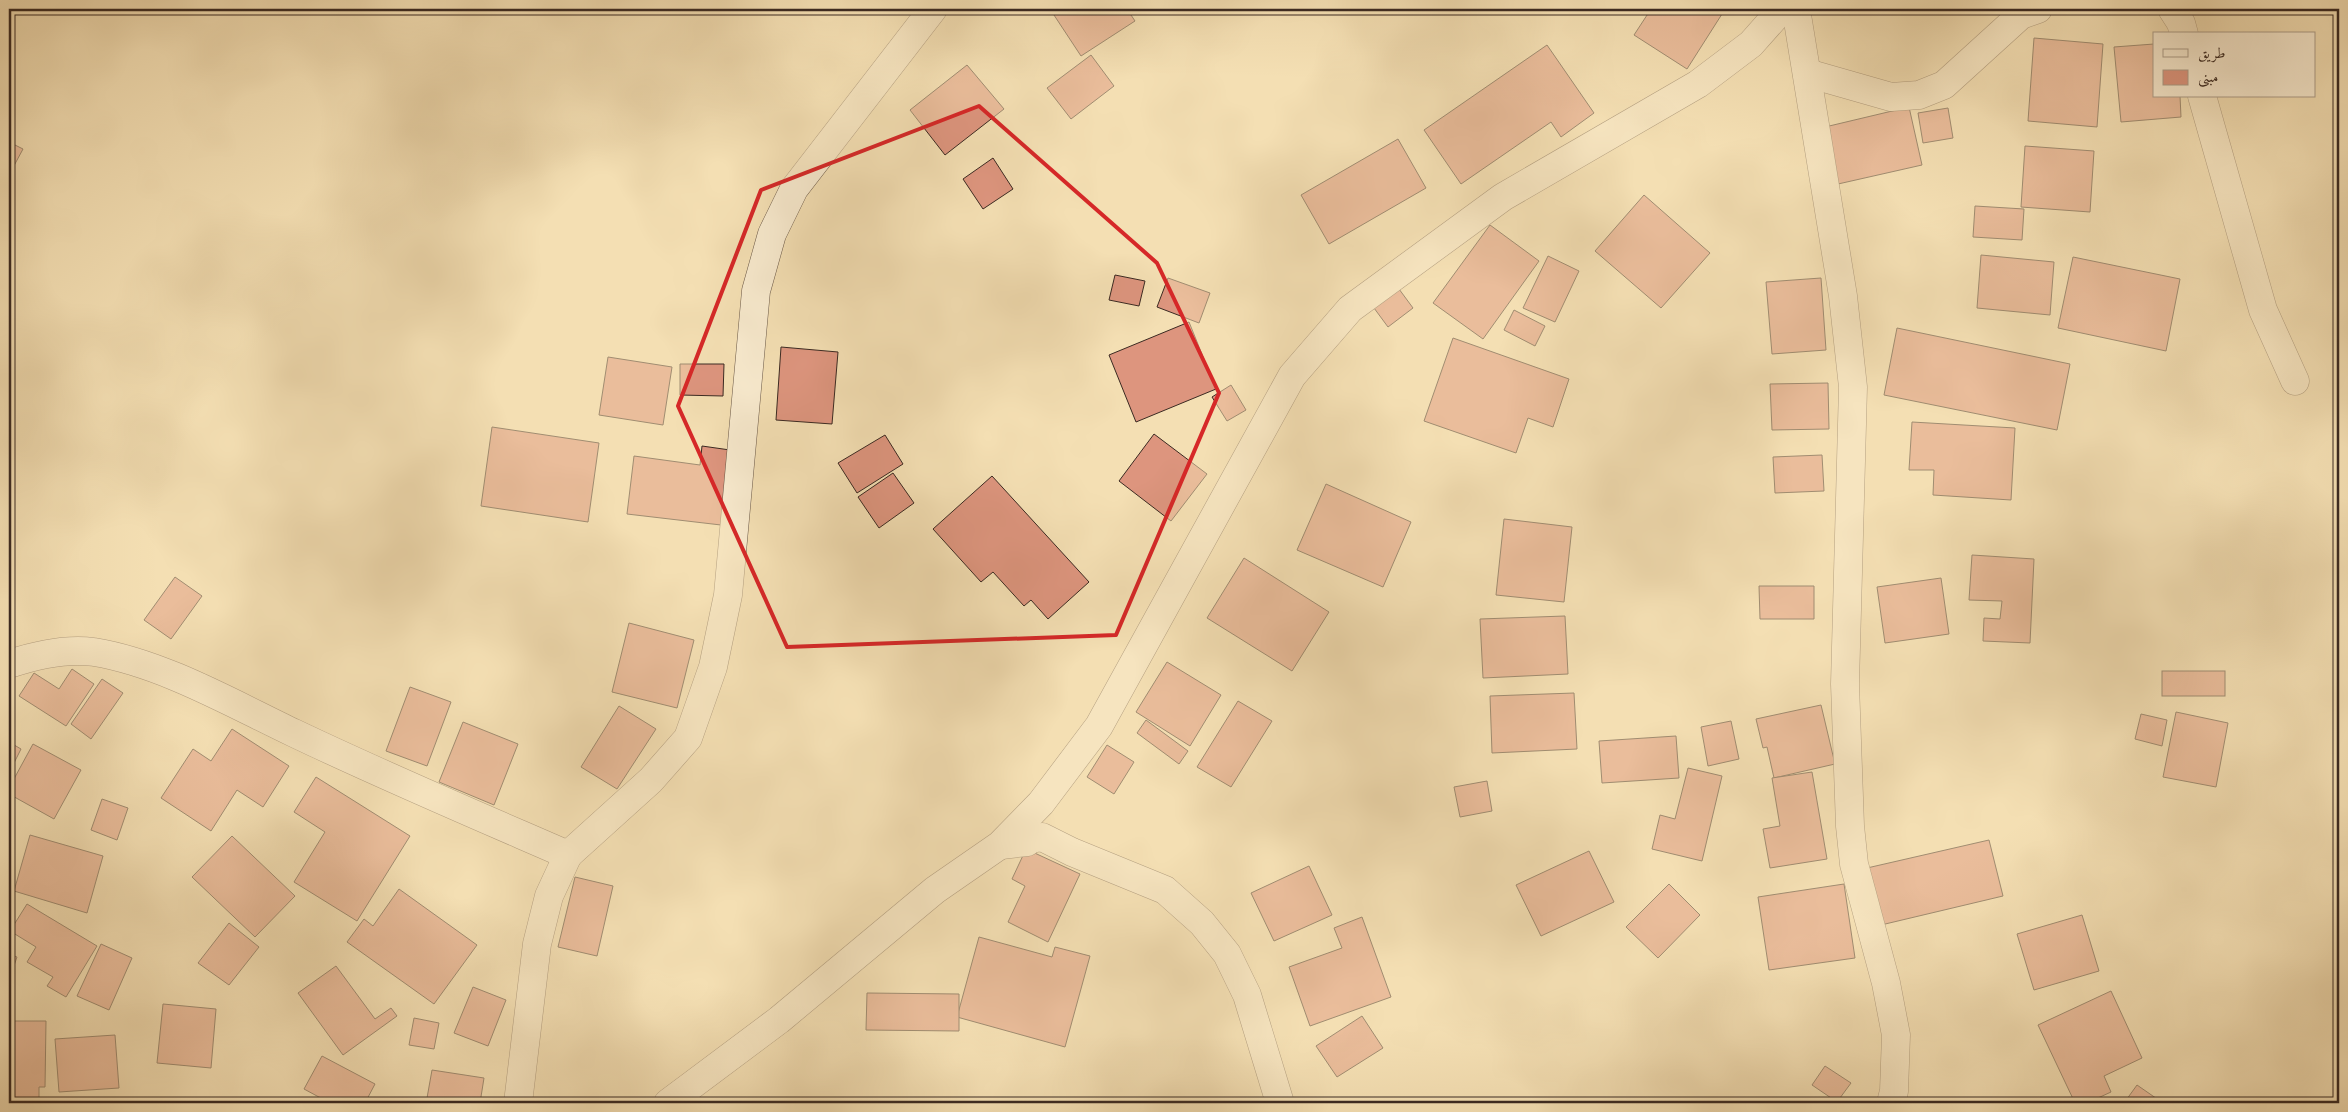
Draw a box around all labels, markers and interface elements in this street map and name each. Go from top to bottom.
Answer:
legend [2153,32,2316,98]
text: طريق [2198,43,2225,63]
text: مبنى [2198,67,2218,88]

